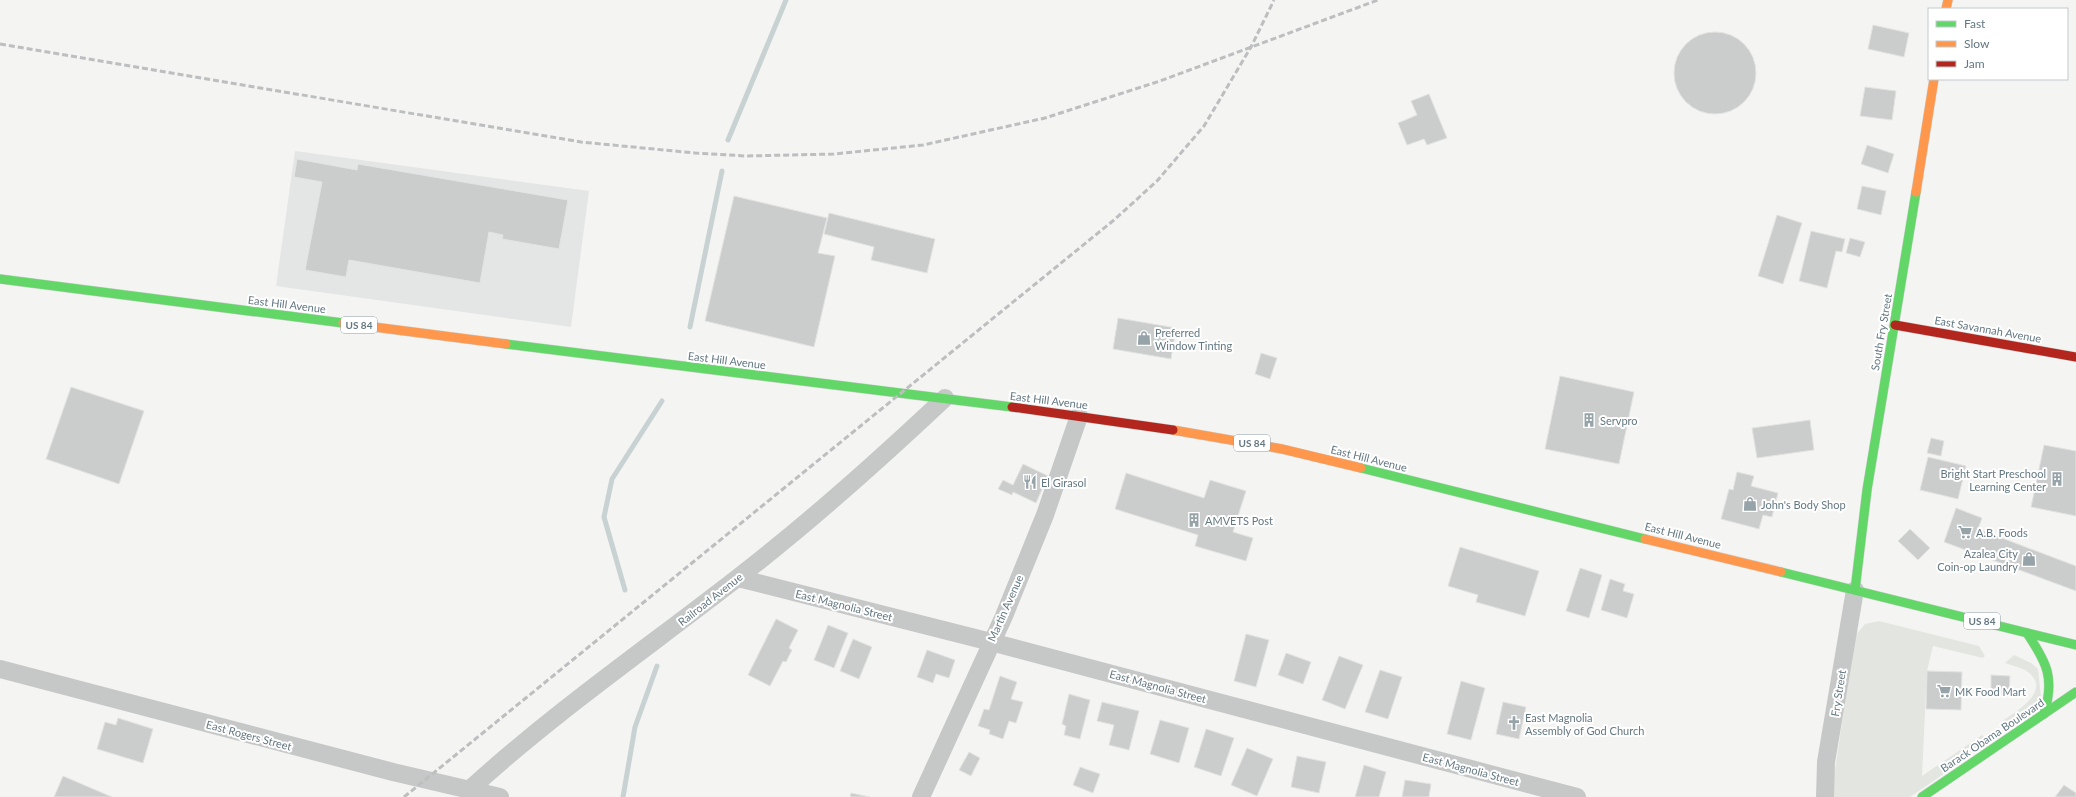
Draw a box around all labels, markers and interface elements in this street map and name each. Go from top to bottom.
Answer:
legend [1928,8,2068,80]
text: Fast [1964,16,1986,31]
text: Slow [1964,36,1990,51]
text: Jam [1964,56,1985,71]
street label: South Fry Street [1868,292,1894,372]
street label: East Hill Avenue [247,293,327,315]
street label: East Savannah Avenue [1934,313,2043,345]
road number: US 84 [341,317,377,333]
place label: Preferred Window Tinting [1155,326,1232,352]
shop icon: Preferred Window Tinting [1136,330,1152,346]
street label: East Hill Avenue [687,349,767,371]
street label: East Hill Avenue [1009,389,1089,411]
building icon: Servpro [1581,412,1597,428]
place label: Servpro [1600,414,1638,427]
road number: US 84 [1234,435,1270,451]
street label: East Hill Avenue [1329,442,1409,474]
place label: Bright Start Preschool Learning Center [1941,467,2046,493]
building icon: Bright Start Preschool Learning Center [2049,471,2065,487]
restaurant icon: El Girasol [1022,474,1038,490]
place label: El Girasol [1041,476,1086,489]
shop icon: John's Body Shop [1742,496,1758,512]
place label: John's Body Shop [1761,498,1846,511]
building icon: AMVETS Post [1186,512,1202,528]
place label: AMVETS Post [1205,514,1273,527]
street label: East Hill Avenue [1643,519,1723,551]
supermarket icon: A.B. Foods [1957,524,1973,540]
place label: A.B. Foods [1976,526,2028,539]
place label: Azalea City Coin-op Laundry [1937,547,2018,573]
shop icon: Azalea City Coin-op Laundry [2021,551,2037,567]
street label: Railroad Avenue [675,570,745,628]
street label: Martin Avenue [985,573,1026,643]
street label: East Magnolia Street [794,587,894,623]
road number: US 84 [1964,613,2000,629]
street label: East Magnolia Street [1108,667,1208,705]
street label: Fry Street [1828,669,1848,717]
supermarket icon: MK Food Mart [1936,683,1952,699]
place label: MK Food Mart [1955,685,2026,698]
street label: Barack Obama Boulevard [1938,696,2046,774]
place label: East Magnolia Assembly of God Church [1525,711,1644,737]
church icon: East Magnolia Assembly of God Church [1506,715,1522,731]
street label: East Rogers Street [205,717,293,753]
street label: East Magnolia Street [1421,750,1521,788]

